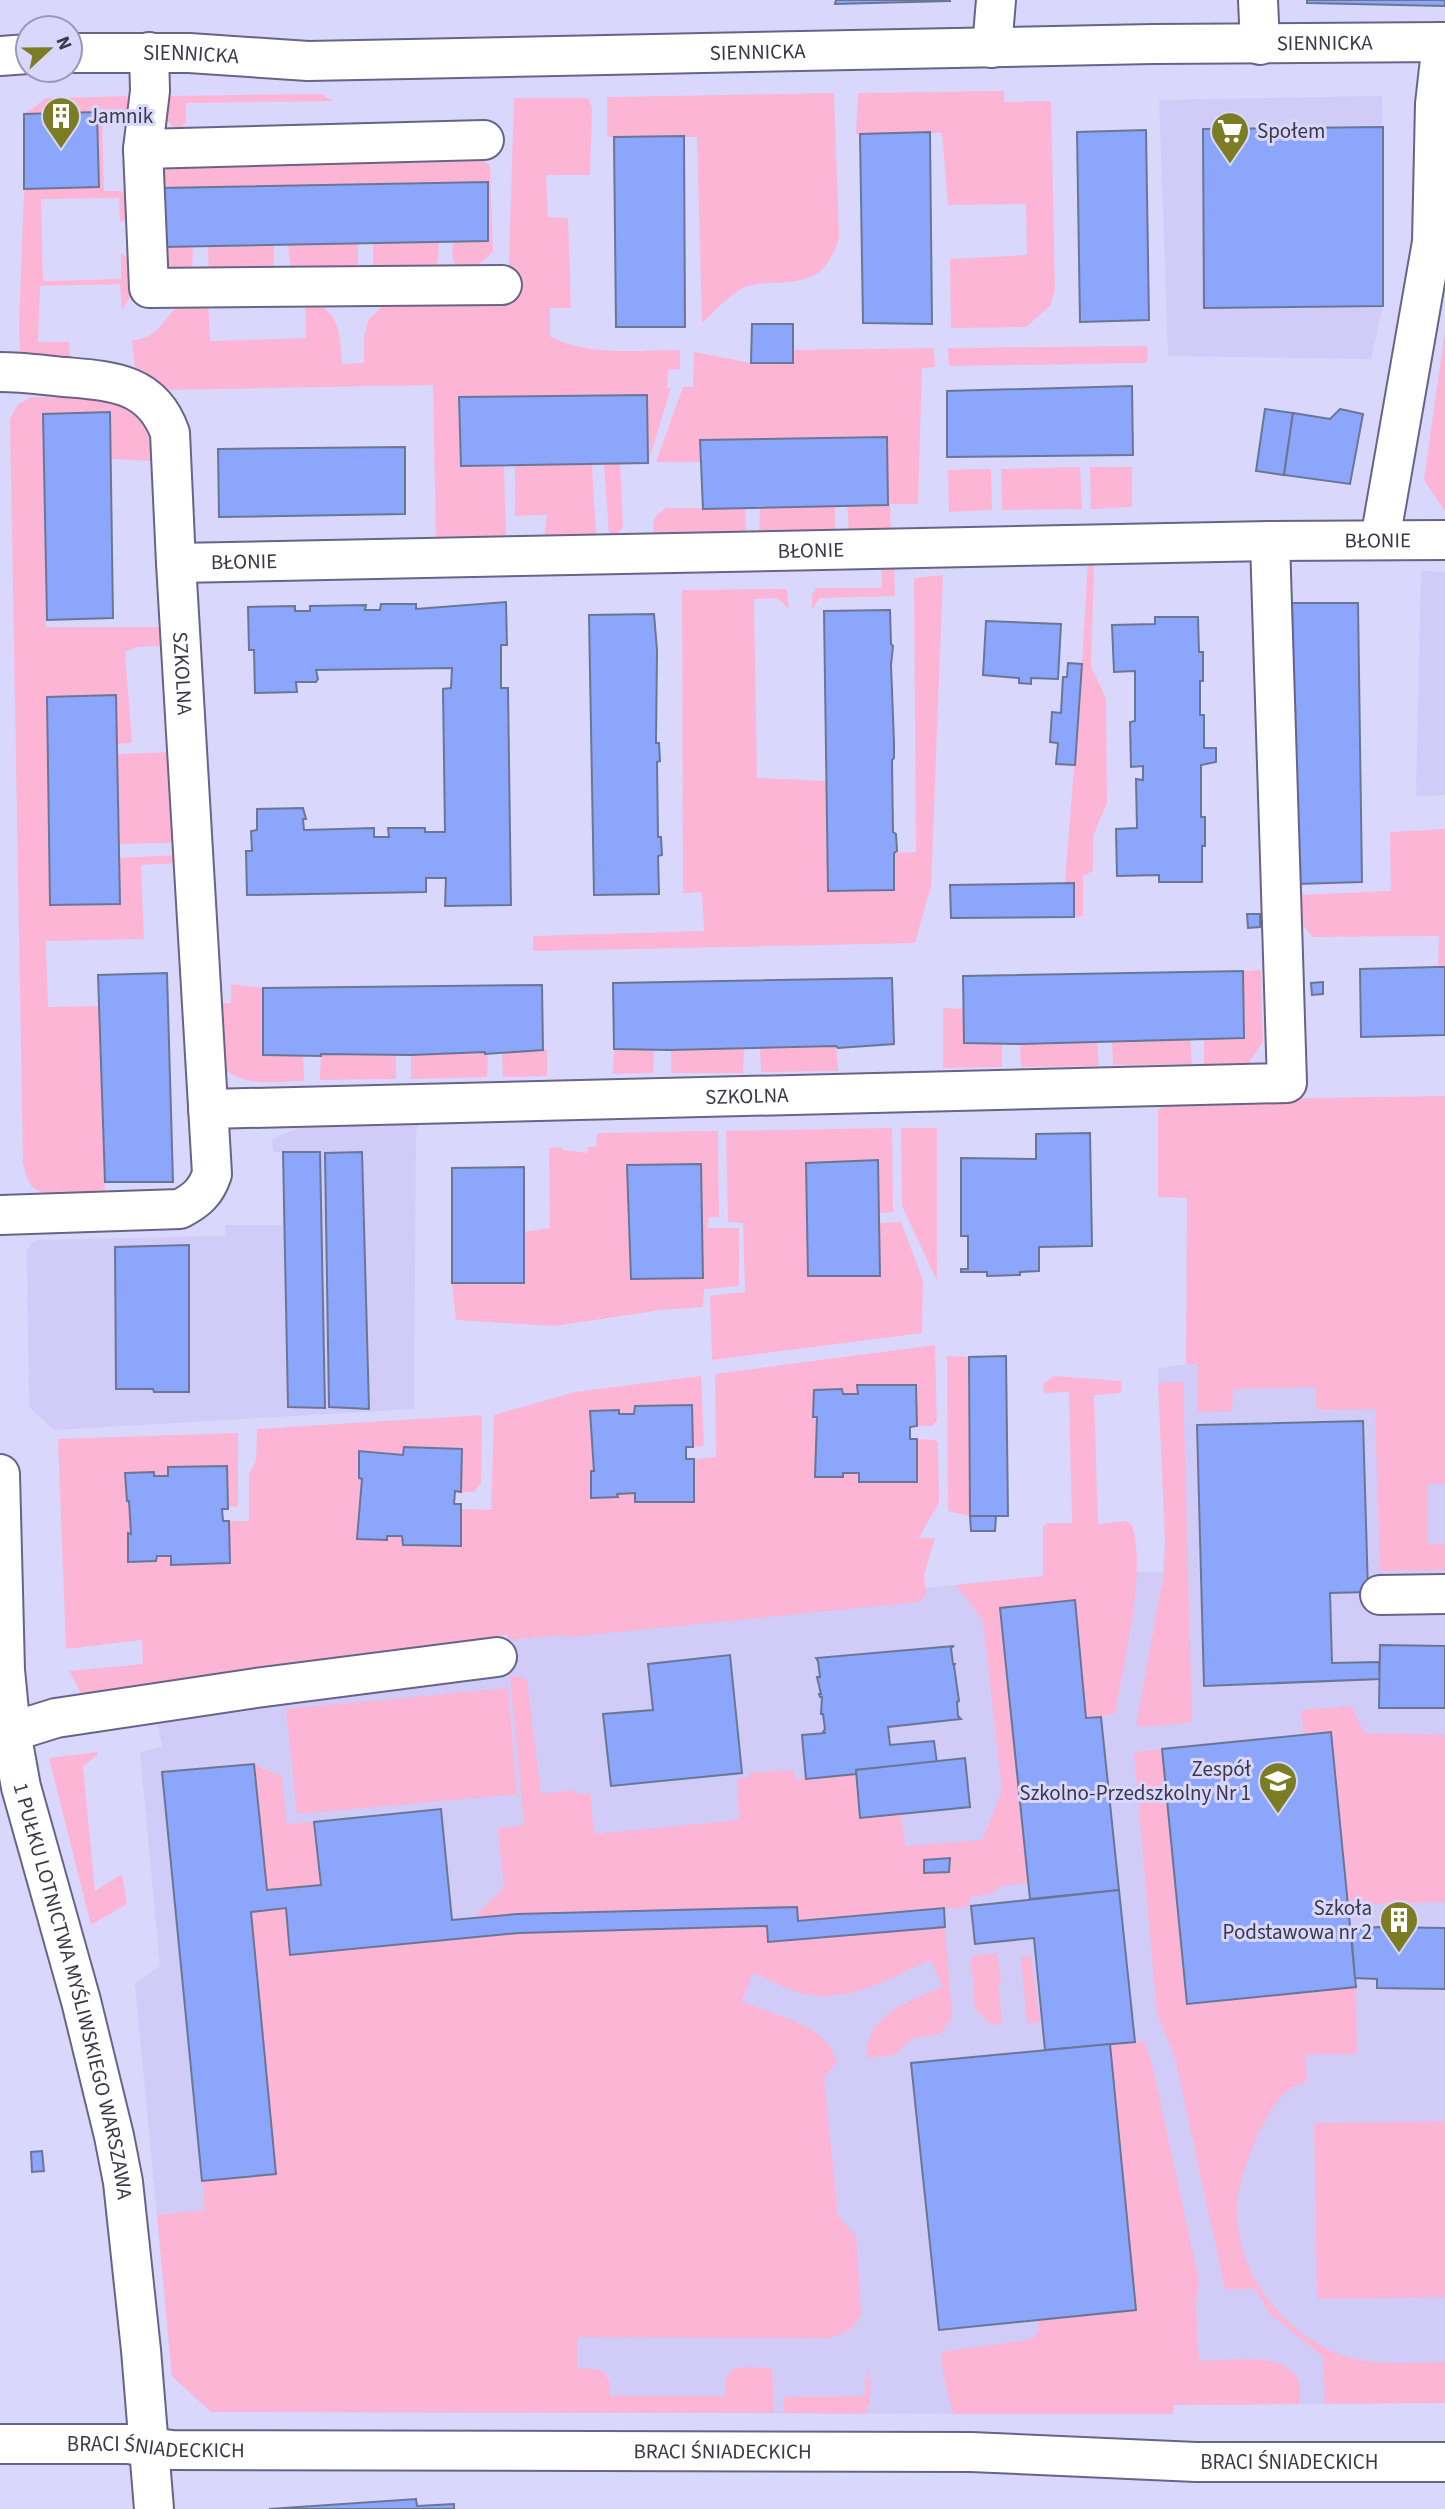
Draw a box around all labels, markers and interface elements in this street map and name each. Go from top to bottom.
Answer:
north arrow [14,14,84,84]
street label: SIENNICKA [1277,27,1373,58]
text: N [48,32,78,54]
street label: SIENNICKA [709,36,806,68]
street label: SIENNICKA [143,38,240,71]
building icon: Jamnik [40,95,82,150]
place label: Jamnik [88,101,154,131]
supermarket icon: Społem [1209,110,1251,165]
place label: Społem [1257,116,1325,146]
street label: BŁONIE [1344,525,1411,556]
street label: BŁONIE [777,535,844,566]
street label: BŁONIE [210,546,278,577]
street label: SZKOLNA [165,631,200,716]
street label: SZKOLNA [705,1080,790,1112]
place label: Zespół Szkolno-Przedszkolny Nr 1 [1019,1754,1252,1808]
school or university icon: Zespół Szkolno-Przedszkolny Nr 1 [1257,1760,1299,1815]
street label: 1 PUŁKU LOTNICTWA MYŚLIWSKIEGO WARSZAWA [5,1779,140,2201]
place label: Szkoła Podstawowa nr 2 [1223,1893,1372,1947]
building icon: Szkoła Podstawowa nr 2 [1378,1899,1420,1954]
street label: BRACI ŚNIADECKICH [67,2429,245,2466]
street label: BRACI ŚNIADECKICH [633,2436,812,2467]
street label: BRACI ŚNIADECKICH [1200,2447,1379,2477]

